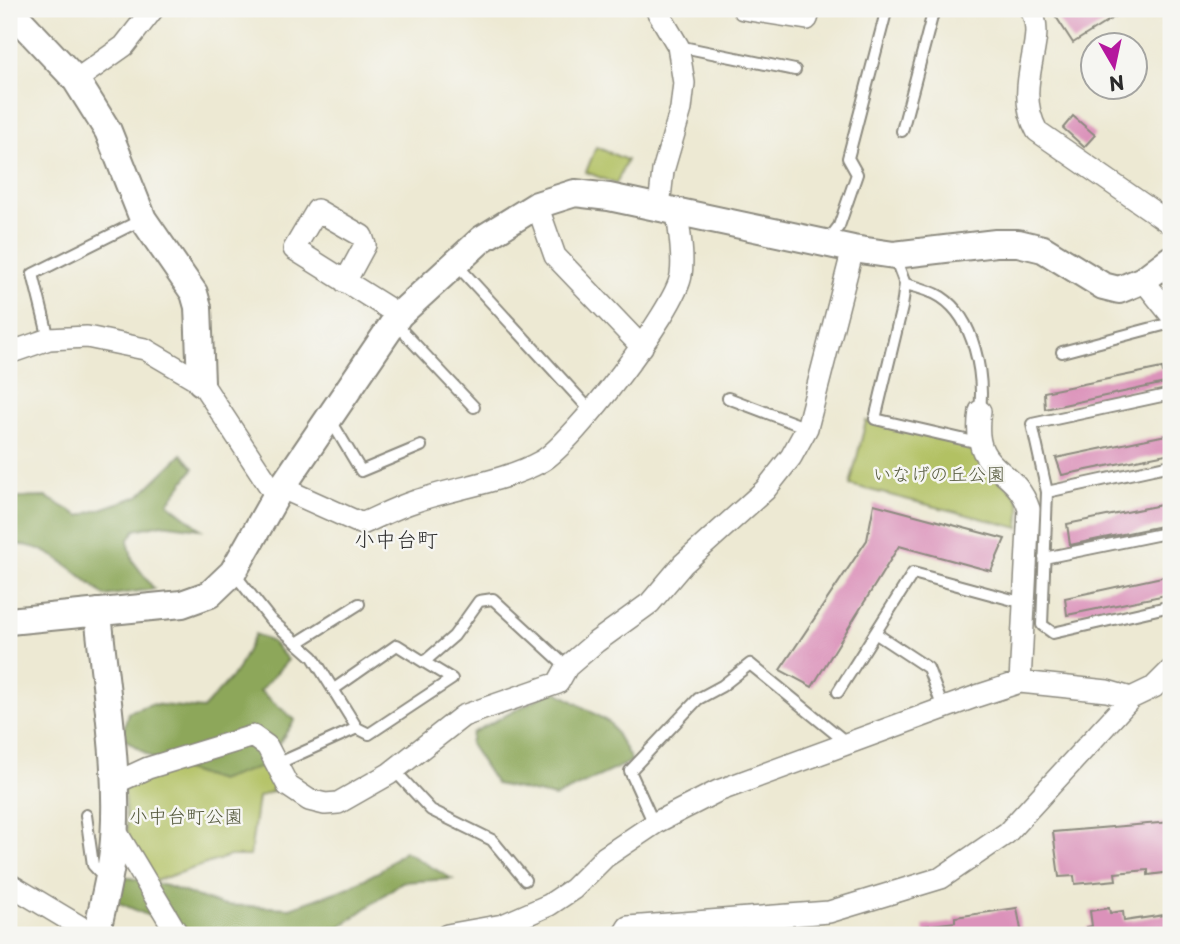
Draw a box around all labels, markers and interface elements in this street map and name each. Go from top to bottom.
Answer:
north arrow [1078,32,1148,102]
text: N [1107,69,1126,99]
park label: いなげの丘公園 [872,459,1006,487]
district label: 小中台町 [354,522,438,554]
park label: 小中台町公園 [129,801,243,829]

